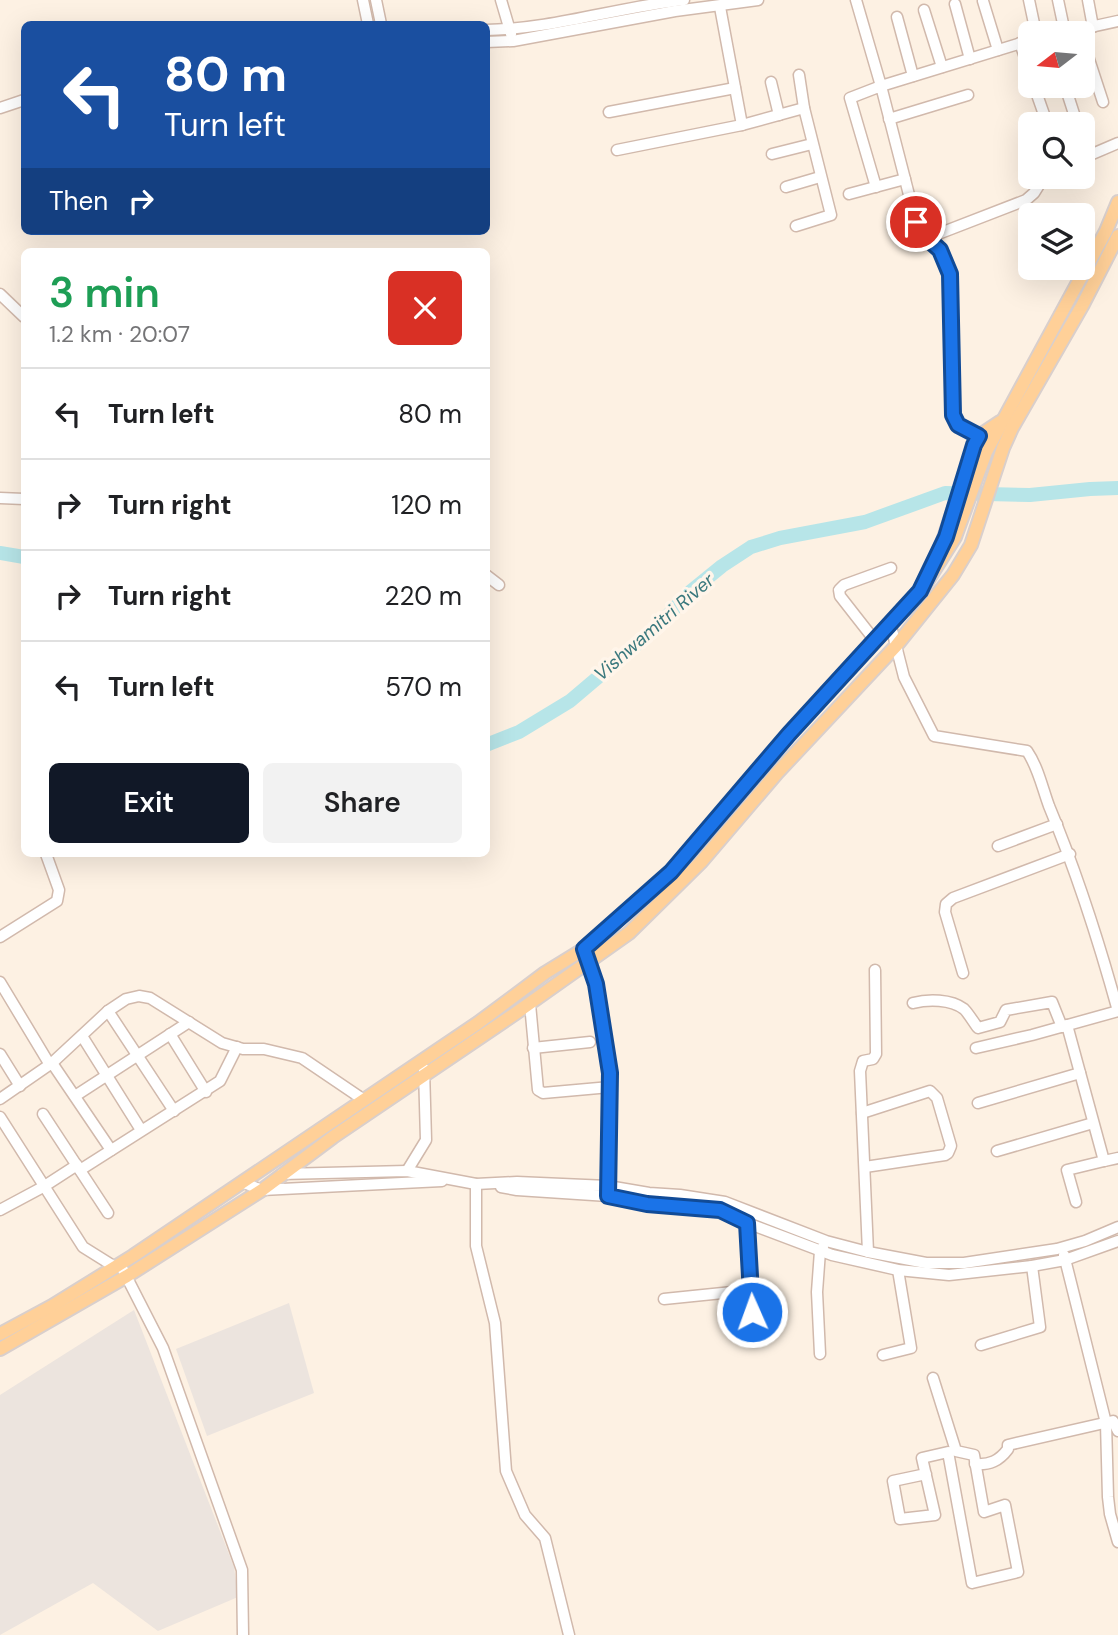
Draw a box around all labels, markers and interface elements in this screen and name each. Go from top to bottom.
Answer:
north arrow [1018,21,1096,98]
map controls [1018,21,1095,280]
text: 80 m [164,42,287,106]
icon: left [49,49,140,140]
text: Turn left [164,104,286,146]
button: search [1018,112,1095,189]
icon: right [122,182,160,220]
text: Then [49,184,108,218]
pin [886,192,946,252]
icon: arrive [897,203,935,241]
button: layers [1018,203,1095,280]
text: 3 min [49,265,160,320]
button: close [388,271,462,345]
text: 1.2 km · 20:07 [49,319,190,349]
icon: left [49,395,87,433]
text: Turn left [108,397,215,431]
text: 80 m [398,397,462,431]
icon: right [49,486,87,524]
text: Turn right [108,488,232,522]
text: 120 m [391,488,462,522]
water label: Vishwamitri River [588,567,720,686]
icon: right [49,577,87,615]
text: Turn right [108,579,232,613]
text: 220 m [384,579,462,613]
icon: left [49,668,87,706]
text: Turn left [108,670,215,704]
text: 570 m [385,670,462,704]
button: Exit [49,763,249,843]
button: Share [263,763,462,843]
position arrow [715,1275,789,1349]

